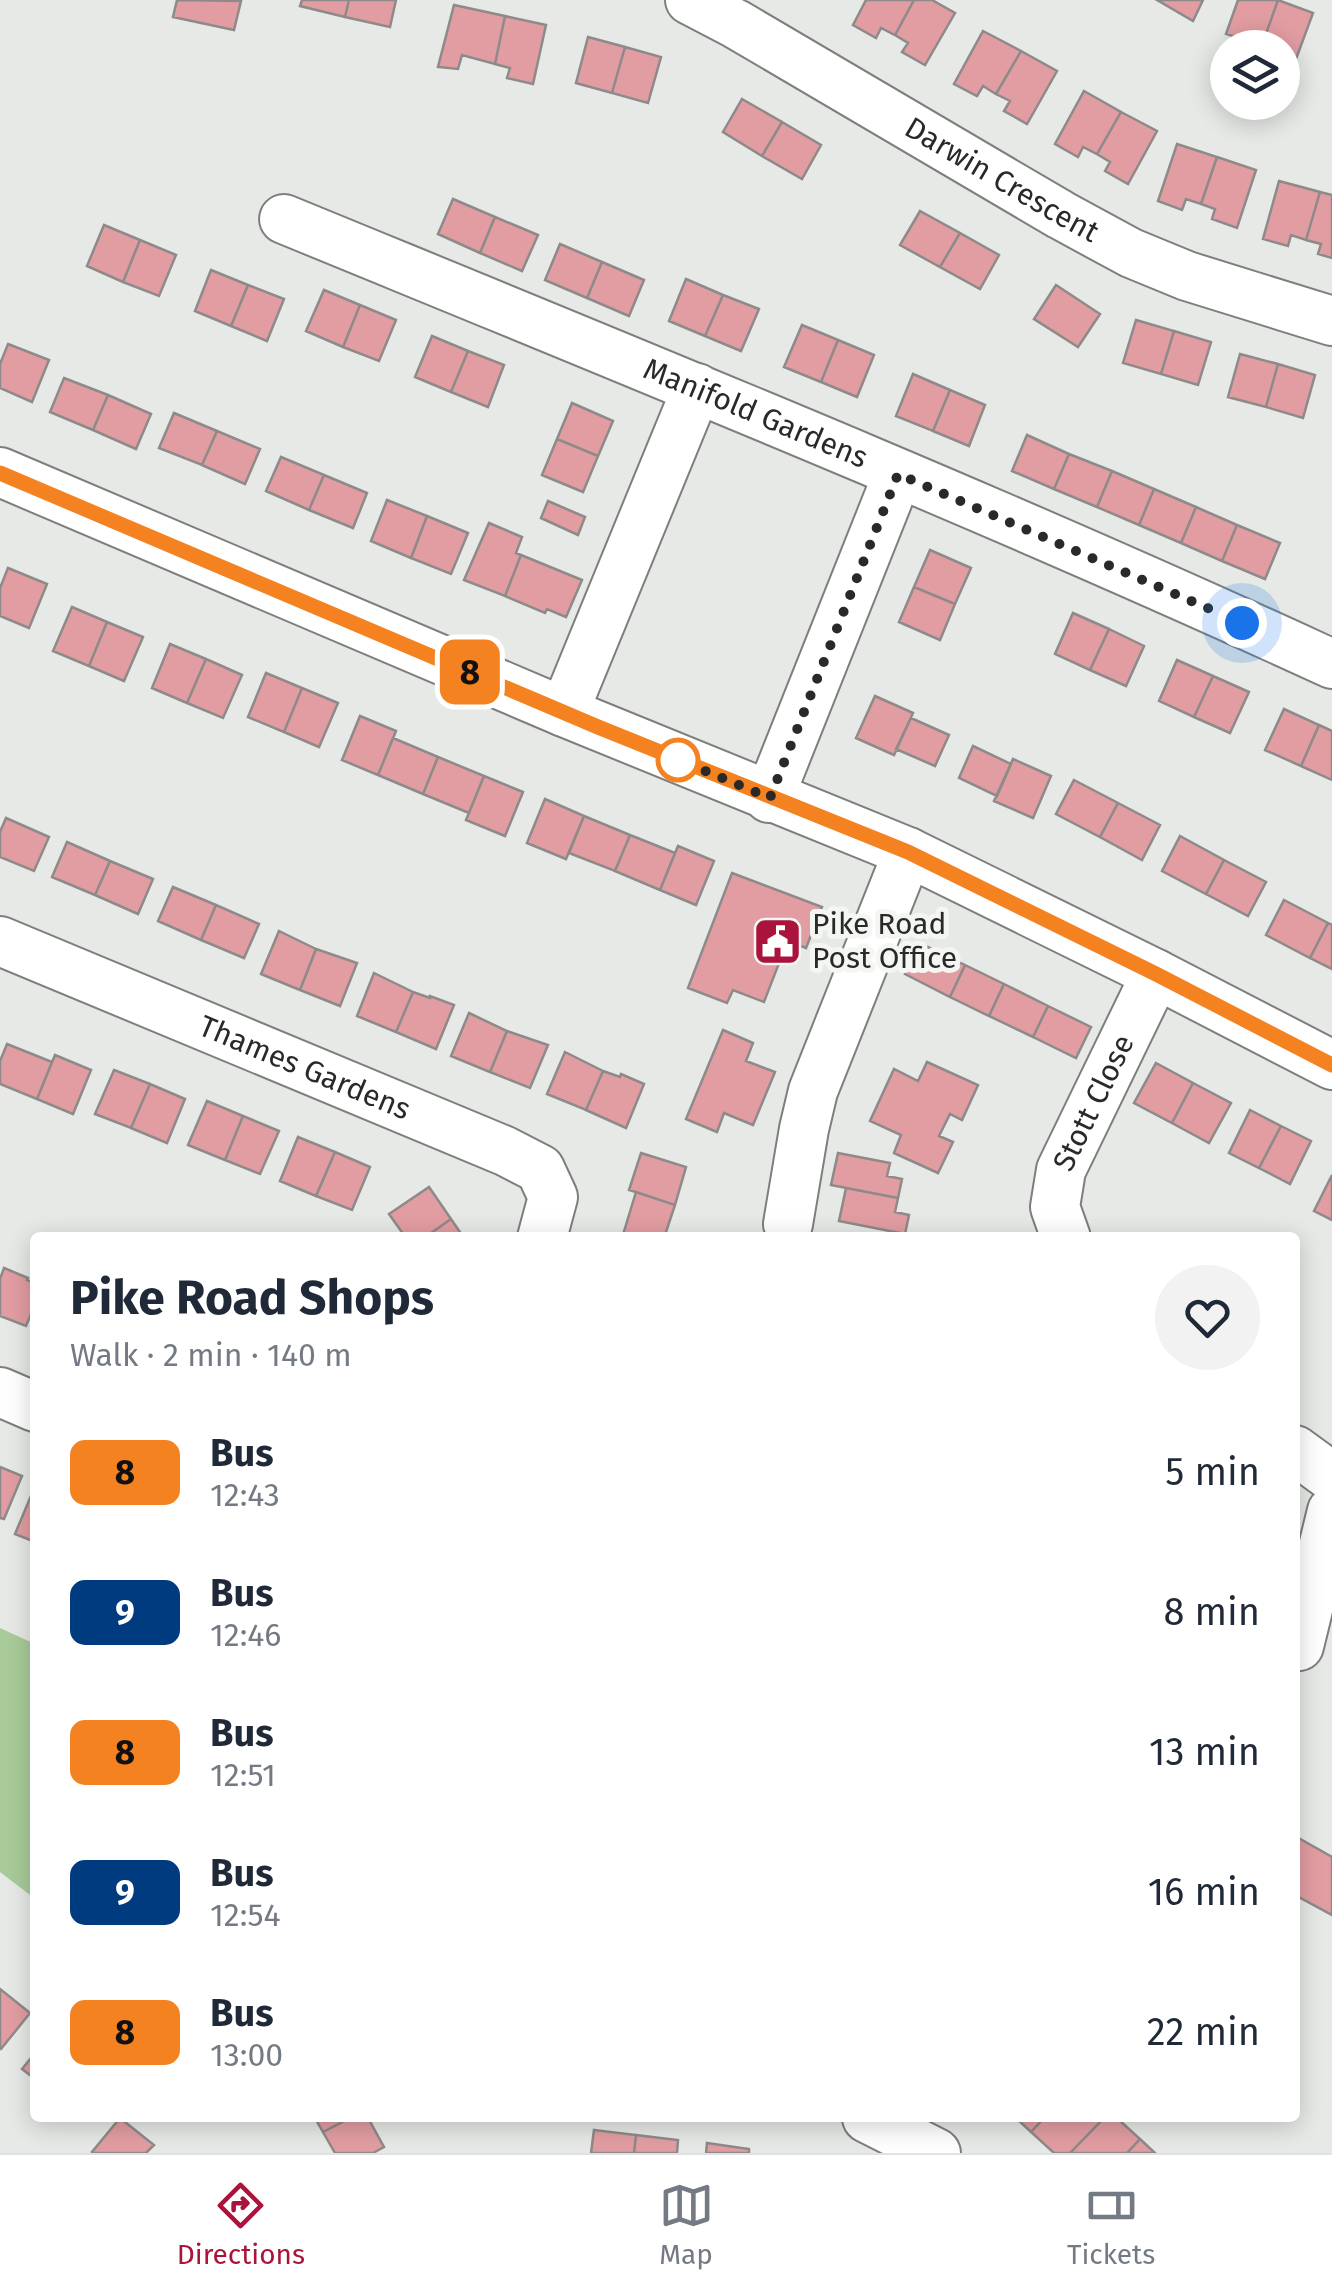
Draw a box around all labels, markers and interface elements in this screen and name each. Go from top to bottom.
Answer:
map controls [1210,30,1300,120]
button: layers [1210,30,1300,120]
street label: Darwin Crescent [898,109,1105,250]
street label: Manifold Gardens [638,351,873,476]
your location [1217,598,1267,648]
line badge: 8 [438,640,502,704]
text: 8 [460,651,480,693]
unlabelled marker [657,739,699,781]
place label: Pike Road Post Office [812,906,957,976]
public building icon: Pike Road Post Office [751,915,803,967]
street label: Thames Gardens [194,1008,416,1128]
street label: Stott Close [1045,1029,1142,1177]
button: heart [1155,1265,1260,1370]
text: Pike Road Shops [70,1269,434,1327]
text: Walk · 2 min · 140 m [70,1336,352,1374]
text: Bus [210,1430,274,1476]
text: 5 min [1165,1449,1260,1495]
text: 8 [115,1451,135,1493]
text: 12:43 [210,1476,280,1514]
text: Bus [210,1570,274,1616]
text: 8 min [1163,1589,1260,1635]
text: 9 [115,1591,135,1633]
text: 12:46 [210,1616,281,1654]
text: Bus [210,1710,274,1756]
text: 13 min [1149,1729,1260,1775]
text: 8 [115,1731,135,1773]
text: 12:51 [210,1756,276,1794]
text: Bus [210,1850,274,1896]
text: 16 min [1148,1869,1260,1915]
text: 9 [115,1871,135,1913]
text: 12:54 [210,1896,281,1934]
text: Bus [210,1990,274,2036]
text: 22 min [1147,2009,1260,2055]
text: 8 [115,2011,135,2053]
text: 13:00 [210,2036,283,2074]
tab: Directions [177,2178,305,2271]
tab: Map [659,2178,714,2271]
tab: Tickets [1067,2178,1155,2271]

